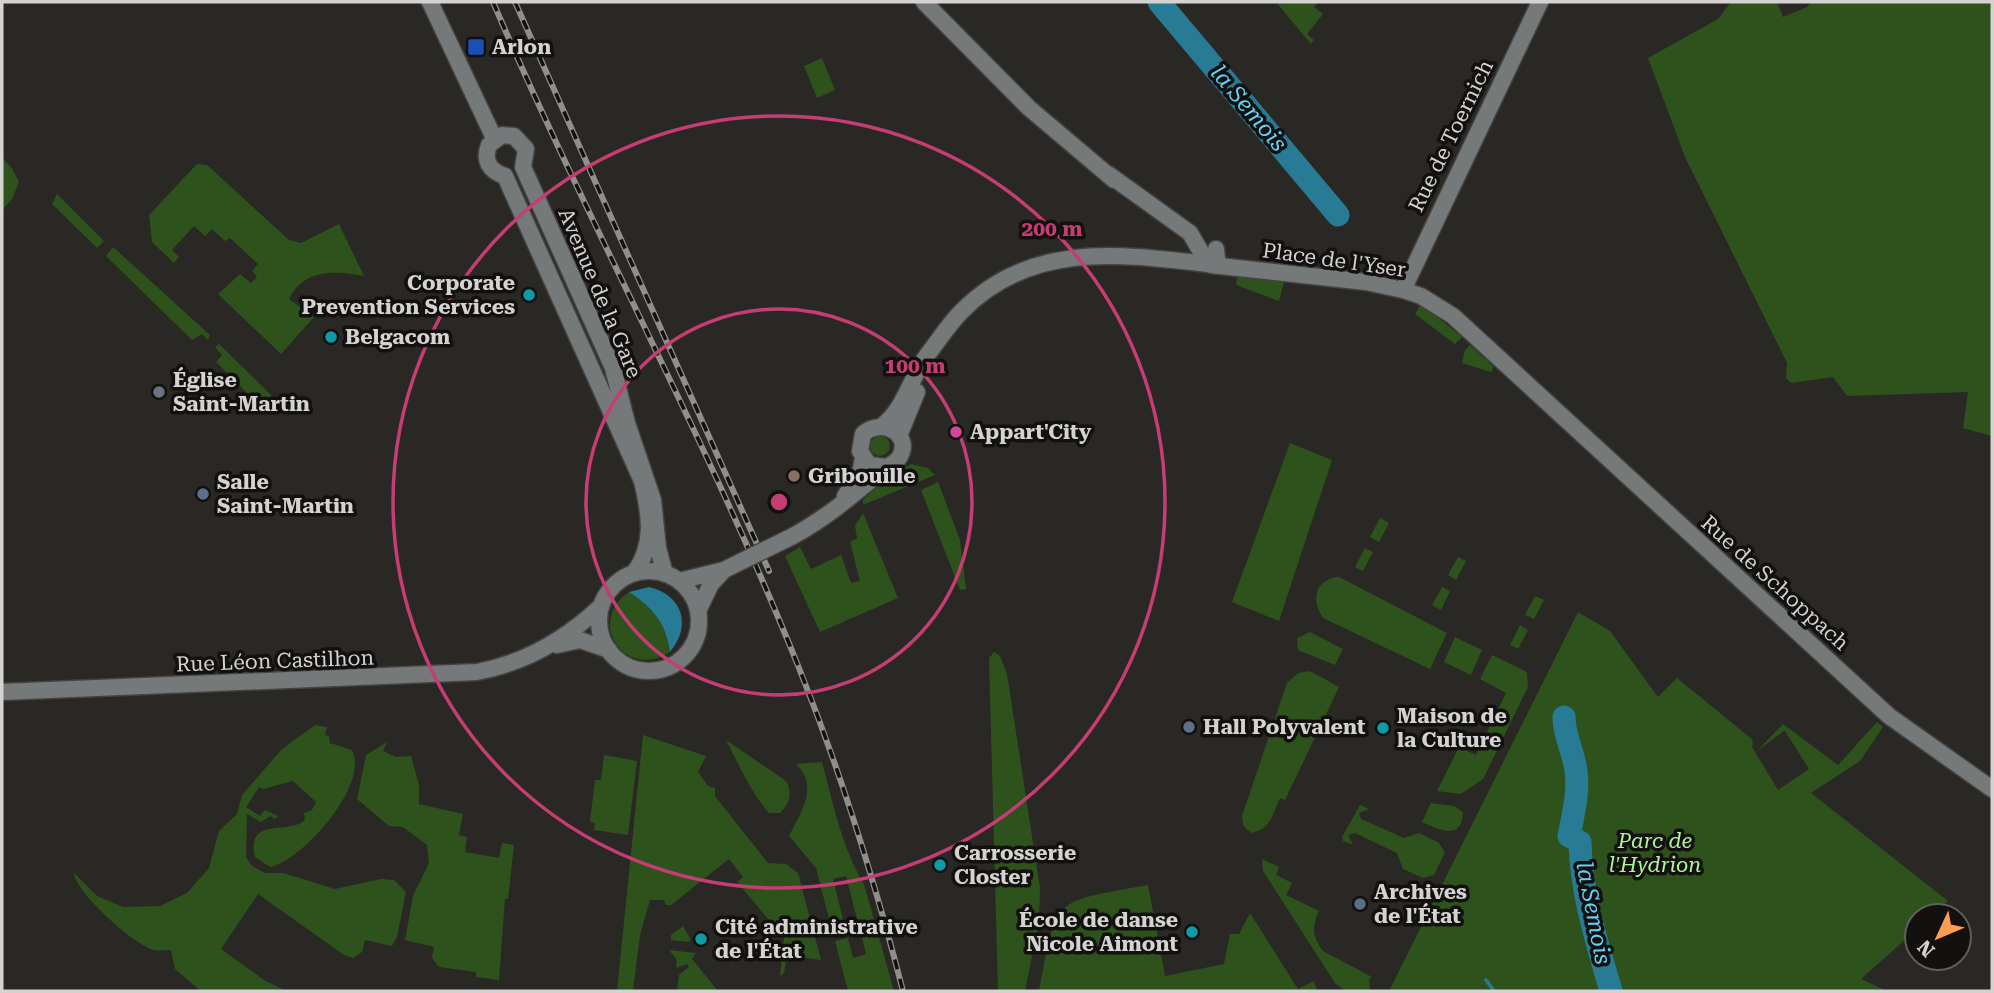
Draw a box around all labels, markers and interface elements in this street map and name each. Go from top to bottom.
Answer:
place label: Arlon [492,35,551,59]
marker: Arlon [466,37,486,57]
street label: Rue de Toernich [1404,56,1498,216]
water label: la Semois [1205,60,1292,157]
street label: Avenue de la Gare [553,205,647,381]
text: 200 m [1022,217,1082,241]
street label: Place de l'Yser [1261,238,1408,282]
place label: Corporate Prevention Services [302,271,515,319]
marker: Corporate Prevention Services [521,287,537,303]
place label: Belgacom [345,325,450,349]
marker: Belgacom [323,329,339,345]
text: 100 m [885,354,945,378]
place label: Église Saint-Martin [173,367,310,416]
marker: Église Saint-Martin [151,384,167,400]
place label: Appart'City [970,420,1092,444]
marker: Appart'City [948,424,964,440]
place label: Gribouille [808,464,915,488]
marker: Gribouille [786,468,802,484]
place label: Salle Saint-Martin [217,470,354,518]
marker: Salle Saint-Martin [195,486,211,502]
centre of rings [767,490,791,514]
street label: Rue de Schoppach [1696,511,1854,656]
street label: Rue Léon Castilhon [176,646,375,676]
place label: Maison de la Culture [1397,704,1507,752]
place label: Hall Polyvalent [1203,715,1366,739]
marker: Hall Polyvalent [1181,719,1197,735]
marker: Maison de la Culture [1375,720,1391,736]
park label: Parc de l'Hydrion [1609,829,1701,877]
place label: Carrosserie Closter [954,841,1076,889]
marker: Carrosserie Closter [932,857,948,873]
water label: la Semois [1570,860,1617,967]
place label: Archives de l'État [1374,880,1467,928]
marker: Archives de l'État [1352,896,1368,912]
north arrow [1903,902,1973,972]
place label: École de danse Nicole Aimont [1019,907,1178,956]
place label: Cité administrative de l'État [715,915,918,963]
marker: École de danse Nicole Aimont [1184,924,1200,940]
marker: Cité administrative de l'État [693,931,709,947]
text: N [1913,935,1939,962]

